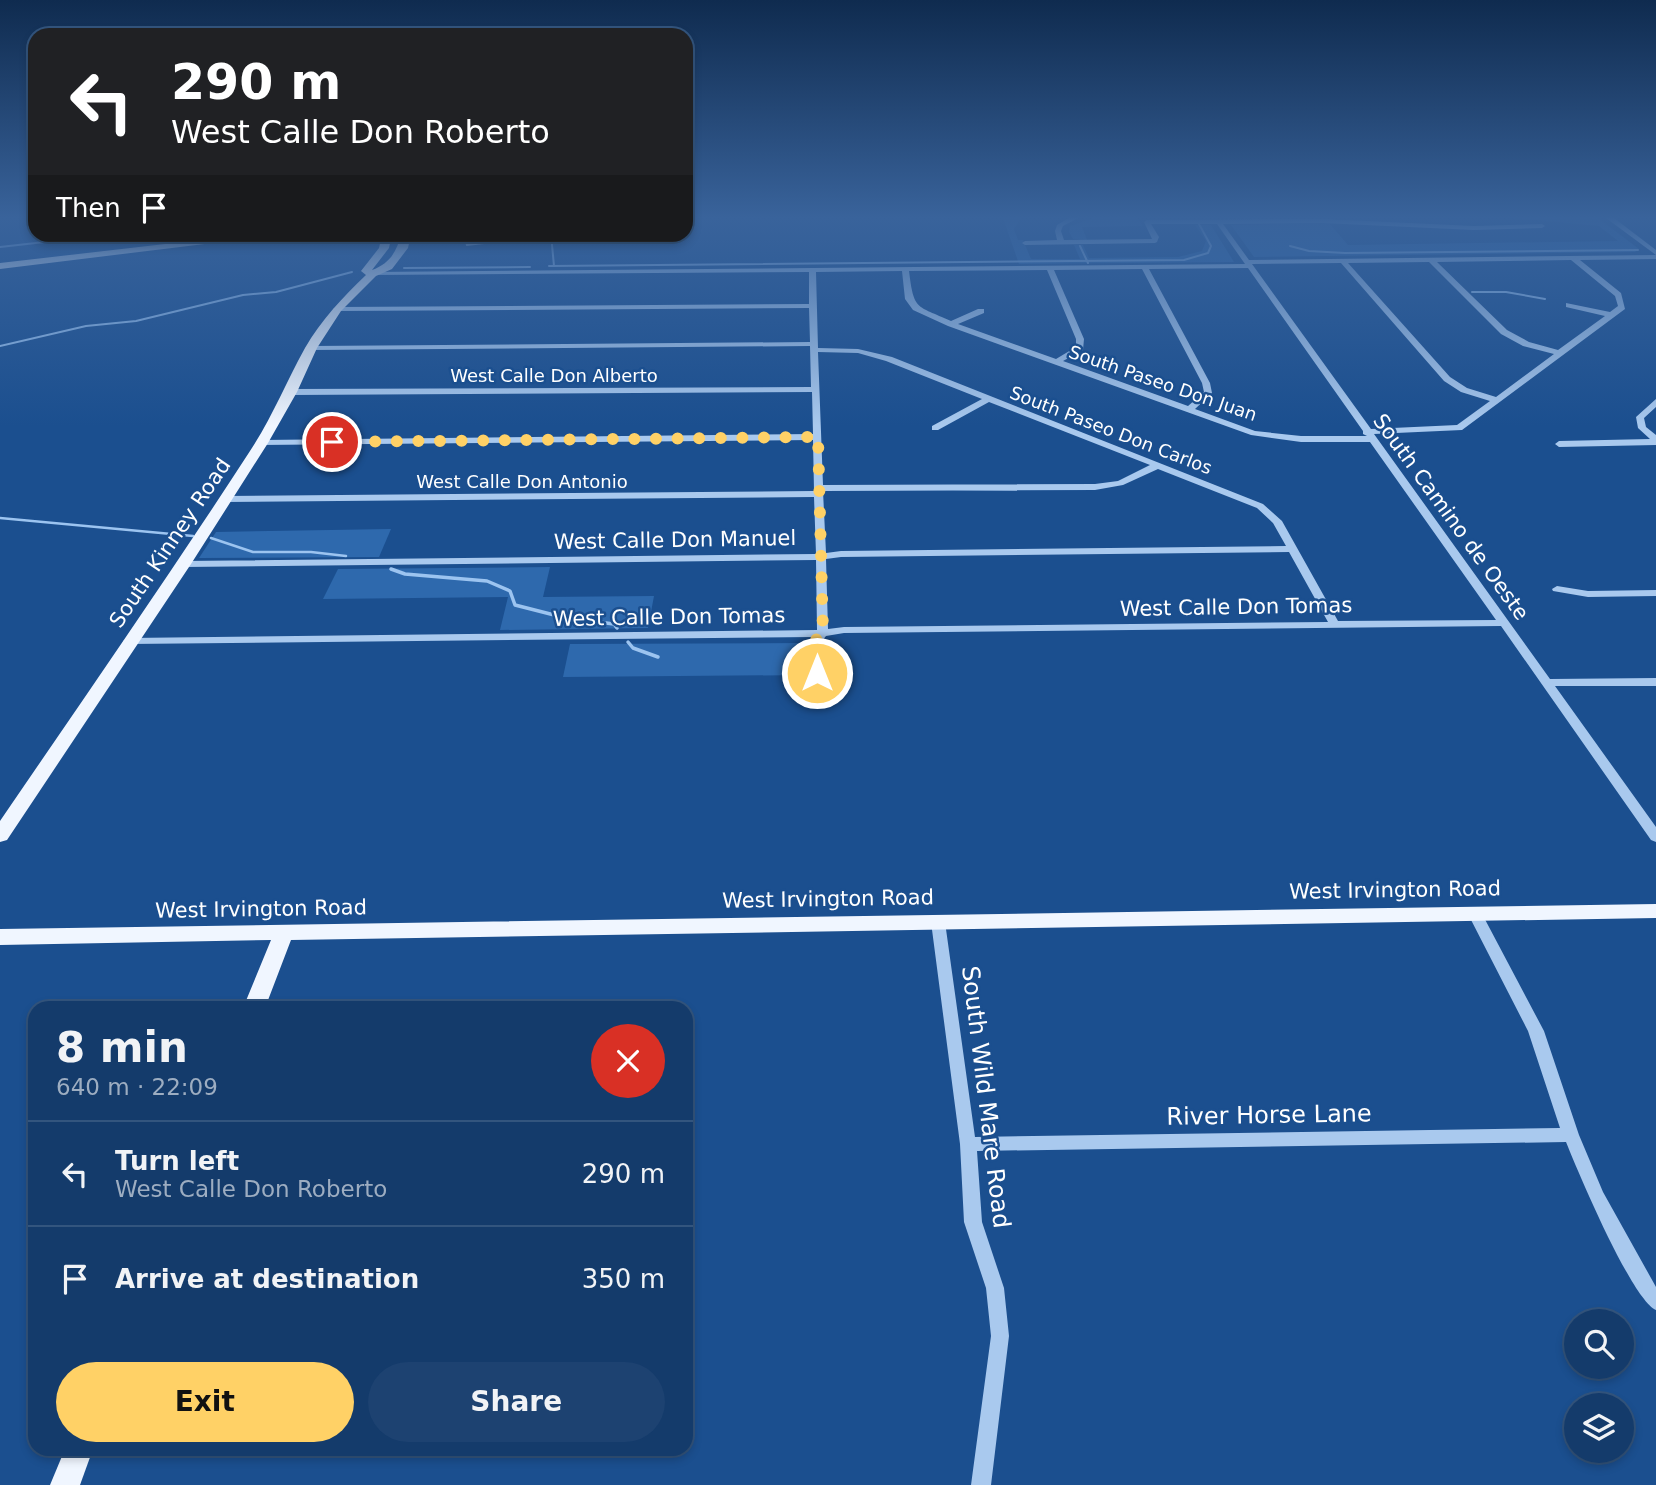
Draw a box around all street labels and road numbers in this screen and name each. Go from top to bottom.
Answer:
street label: South Paseo Don Juan [1066,341,1260,425]
street label: West Calle Don Alberto [450,365,658,386]
street label: South Paseo Don Carlos [1007,382,1215,478]
street label: South Camino de Oeste [1368,409,1534,625]
street label: South Kinney Road [105,454,235,632]
street label: West Calle Don Antonio [416,471,628,492]
street label: West Calle Don Manuel [554,526,796,554]
street label: West Calle Don Tomas [1120,593,1352,621]
street label: West Calle Don Tomas [553,603,785,631]
street label: West Irvington Road [1289,876,1501,904]
street label: West Irvington Road [722,885,934,913]
street label: West Irvington Road [155,895,367,923]
street label: South Wild Mare Road [956,964,1016,1230]
street label: River Horse Lane [1166,1099,1372,1131]

